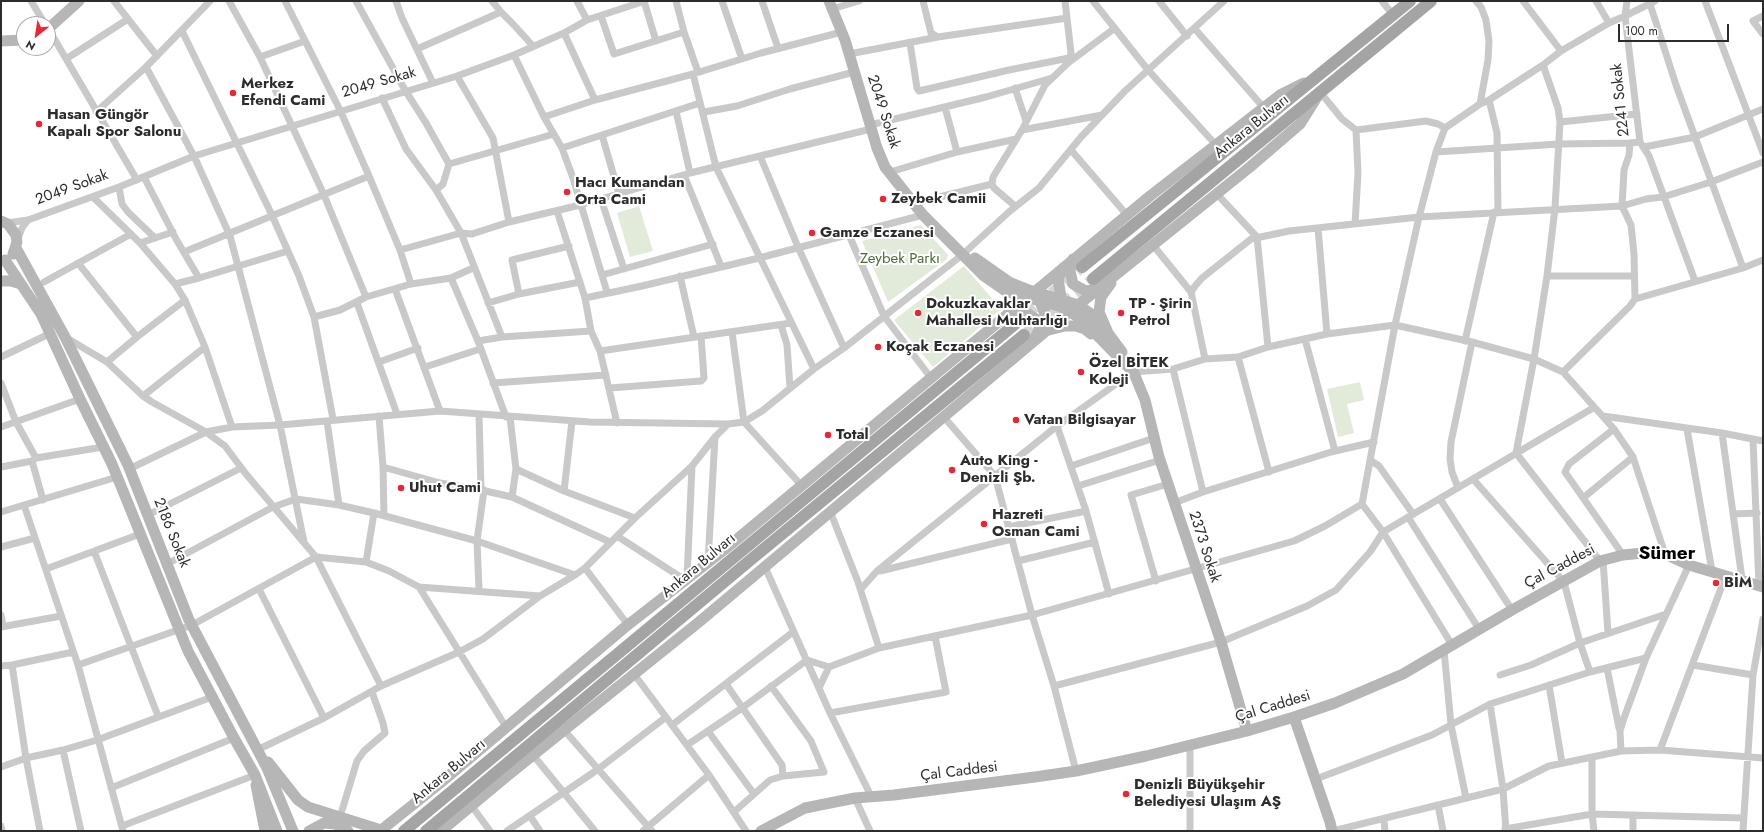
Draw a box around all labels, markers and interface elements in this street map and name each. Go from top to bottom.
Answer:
north arrow [16,16,56,56]
scale bar [1620,16,1731,42]
text: 100 m [1625,22,1658,40]
text: N [23,36,38,55]
street label: 2241 Sokak [1608,62,1634,138]
street label: 2049 Sokak [340,64,418,102]
street label: 2049 Sokak [863,73,903,151]
place label: Merkez Efendi Cami [241,75,325,110]
marker: Merkez Efendi Cami [228,88,238,98]
street label: Ankara Bulvarı [1211,91,1293,163]
place label: Hasan Güngör Kapalı Spor Salonu [47,106,181,141]
marker: Hasan Güngör Kapalı Spor Salonu [34,119,44,129]
street label: 2049 Sokak [33,167,111,209]
place label: Hacı Kumandan Orta Cami [575,174,685,209]
marker: Hacı Kumandan Orta Cami [562,187,572,197]
place label: Zeybek Camii [891,190,986,208]
marker: Zeybek Camii [878,194,888,204]
place label: Gamze Eczanesi [820,224,934,242]
marker: Gamze Eczanesi [807,228,817,238]
park label: Zeybek Parkı [860,250,940,268]
place label: Dokuzkavaklar Mahallesi Muhtarlığı [926,295,1067,330]
place label: TP - Şirin Petrol [1129,295,1192,330]
marker: Dokuzkavaklar Mahallesi Muhtarlığı [913,308,923,318]
marker: TP - Şirin Petrol [1116,308,1126,318]
place label: Koçak Eczanesi [886,338,994,356]
marker: Koçak Eczanesi [873,342,883,352]
place label: Özel BİTEK Koleji [1089,354,1169,389]
marker: Özel BİTEK Koleji [1076,367,1086,377]
place label: Vatan Bilgisayar [1024,411,1136,429]
marker: Vatan Bilgisayar [1011,415,1021,425]
place label: Total [836,426,869,444]
marker: Total [823,430,833,440]
place label: Auto King - Denizli Şb. [960,452,1038,487]
marker: Auto King - Denizli Şb. [947,465,957,475]
place label: Uhut Cami [409,479,481,497]
marker: Uhut Cami [396,483,406,493]
street label: 2186 Sokak [149,496,193,570]
place label: Hazreti Osman Cami [992,506,1080,541]
street label: 2373 Sokak [1184,509,1224,585]
marker: Hazreti Osman Cami [979,519,989,529]
street label: Ankara Bulvarı [658,530,740,602]
street label: Çal Caddesi [1521,541,1599,593]
district label: Sümer [1638,543,1696,565]
place label: BİM [1724,574,1752,592]
marker: BİM [1711,578,1721,588]
street label: Çal Caddesi [1233,687,1313,727]
street label: Ankara Bulvarı [408,736,490,808]
street label: Çal Caddesi [919,758,999,786]
place label: Denizli Büyükşehir Belediyesi Ulaşım AŞ [1134,776,1281,811]
marker: Denizli Büyükşehir Belediyesi Ulaşım AŞ [1121,789,1131,799]

